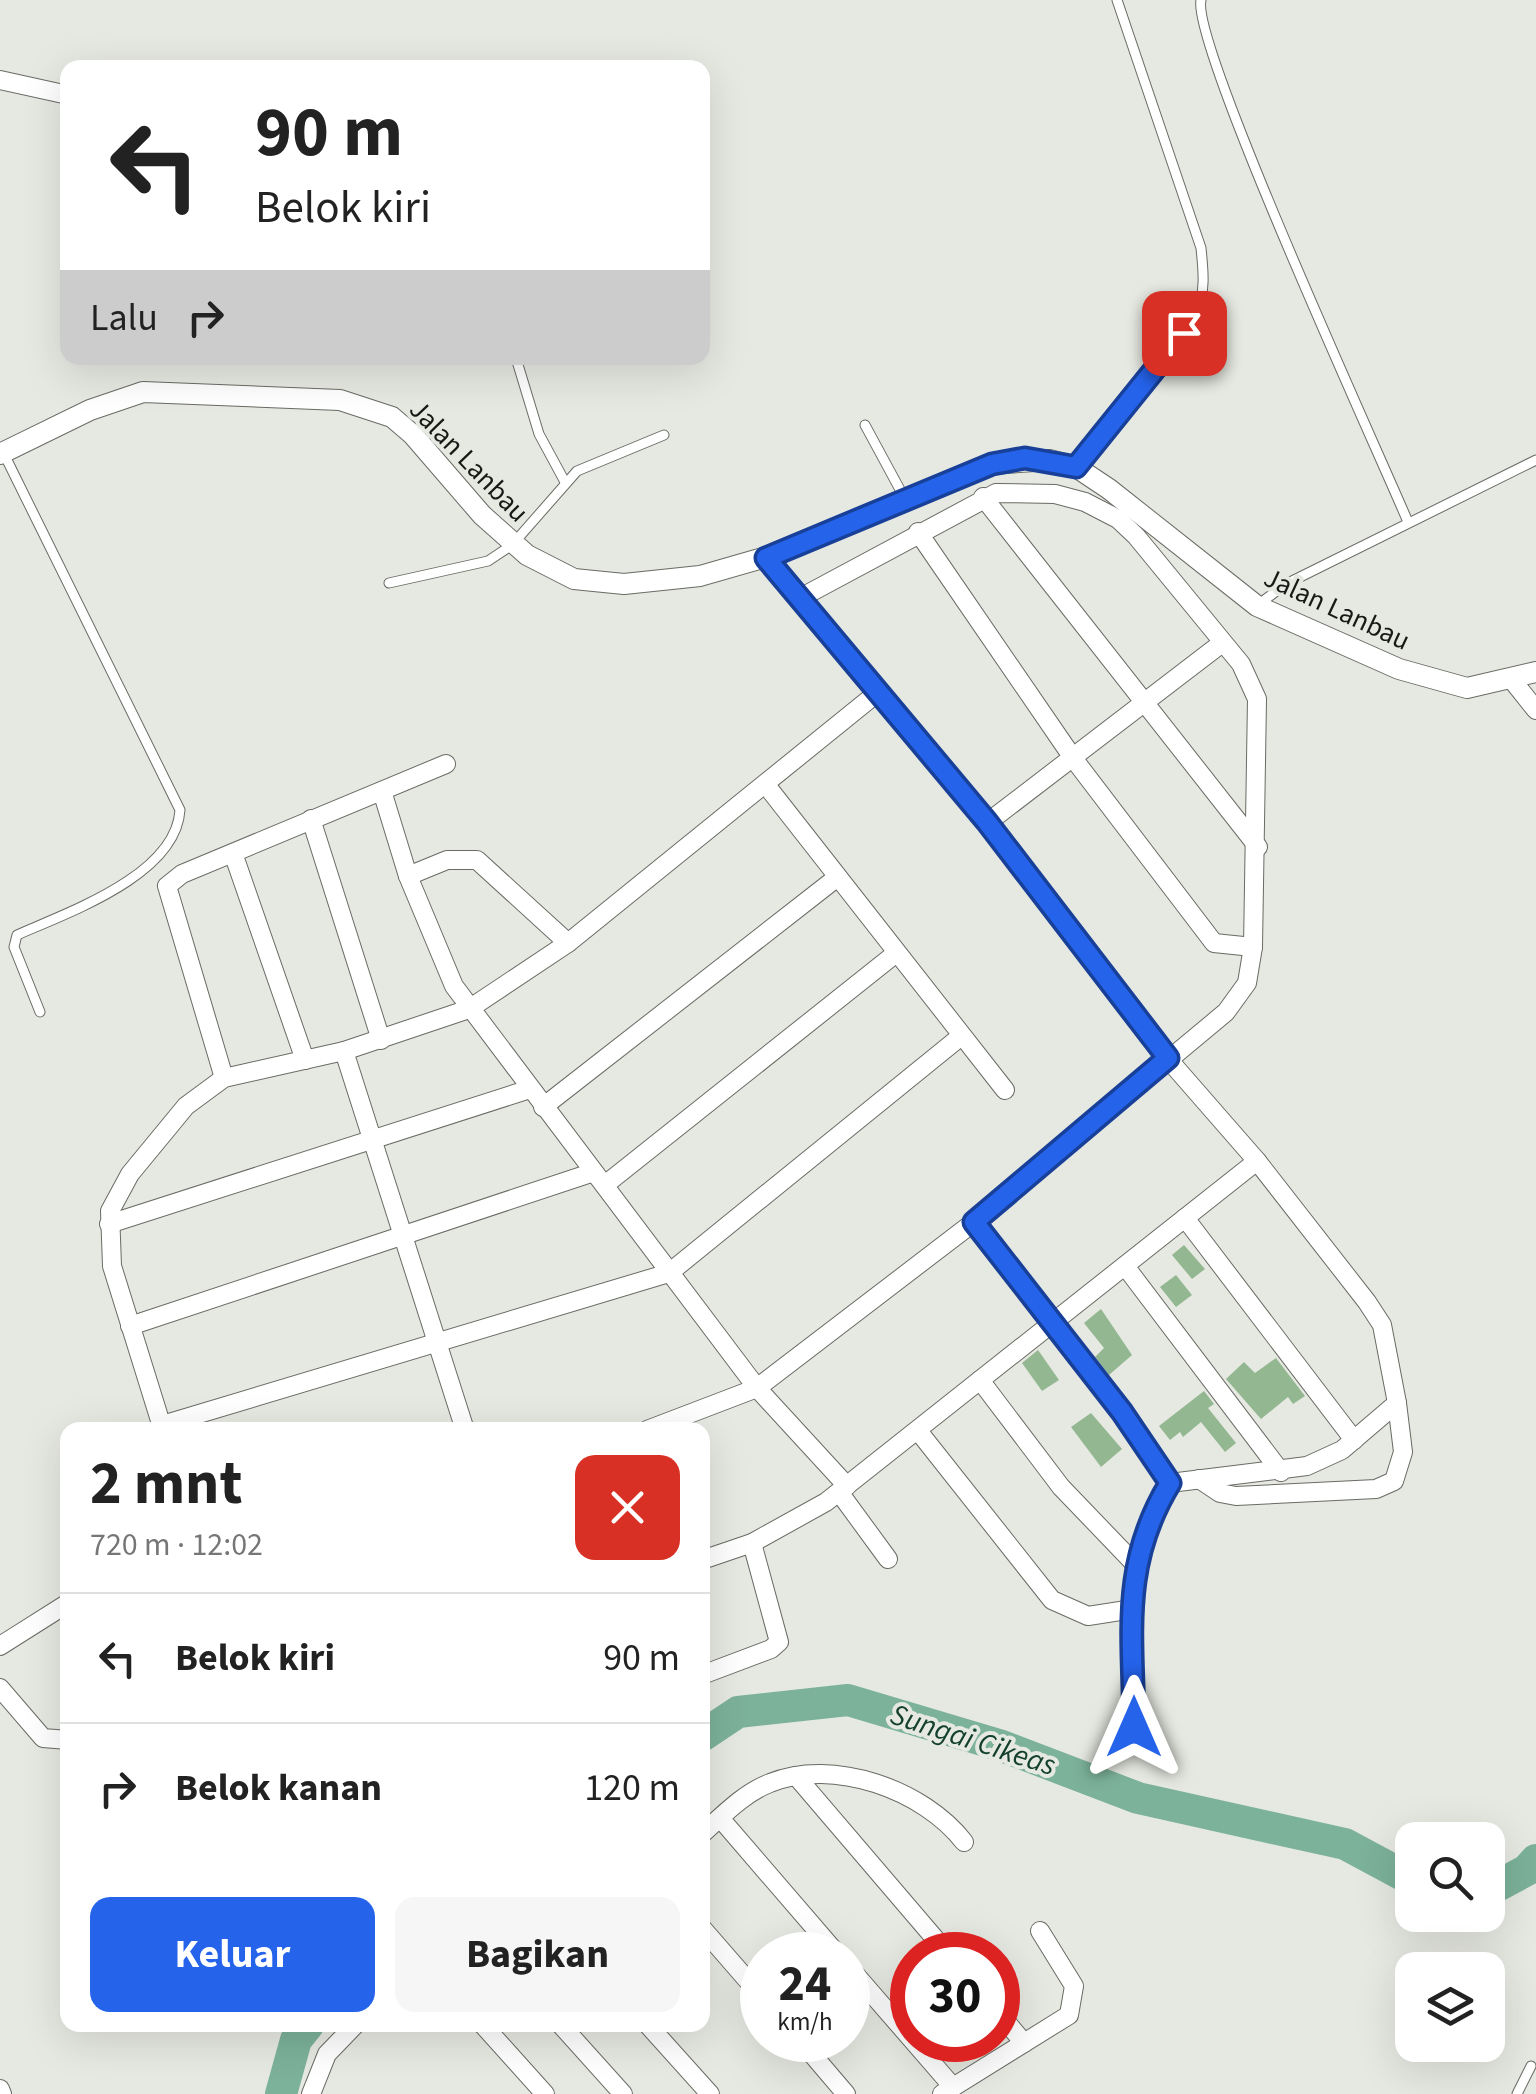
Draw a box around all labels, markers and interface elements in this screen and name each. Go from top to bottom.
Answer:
text: 90 m [255,83,403,183]
icon: left [90,100,220,230]
text: Belok kiri [255,176,431,240]
icon: right [178,290,233,345]
text: Lalu [90,291,158,345]
pin [1142,291,1227,376]
icon: arrive [1157,306,1212,361]
street label: Jalan Lanbau [400,391,538,531]
street label: Jalan Lanbau [1257,558,1417,660]
text: 2 mnt [90,1442,242,1527]
button: close [575,1455,680,1560]
text: 720 m · 12:02 [90,1522,263,1568]
icon: left [90,1631,145,1686]
text: Belok kiri [175,1631,335,1685]
text: 90 m [603,1631,680,1685]
position arrow [1082,1675,1186,1779]
water label: Sungai Cikeas [885,1693,1061,1787]
icon: right [90,1761,145,1816]
text: Belok kanan [175,1761,382,1815]
text: 120 m [584,1761,680,1815]
map controls [1395,1822,1505,2062]
button: search [1395,1822,1505,1932]
button: Keluar [90,1897,375,2012]
button: Bagikan [395,1897,680,2012]
speed limit sign: 30 [890,1932,1020,2062]
text: 24 [779,1949,831,2020]
button: layers [1395,1952,1505,2062]
text: km/h [777,2004,833,2040]

